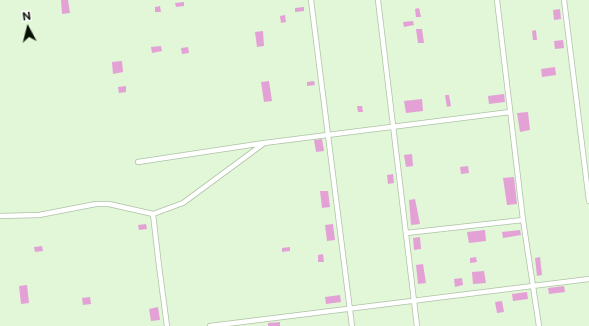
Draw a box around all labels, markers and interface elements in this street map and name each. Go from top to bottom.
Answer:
north arrow [8,8,48,48]
text: N [22,10,32,23]

